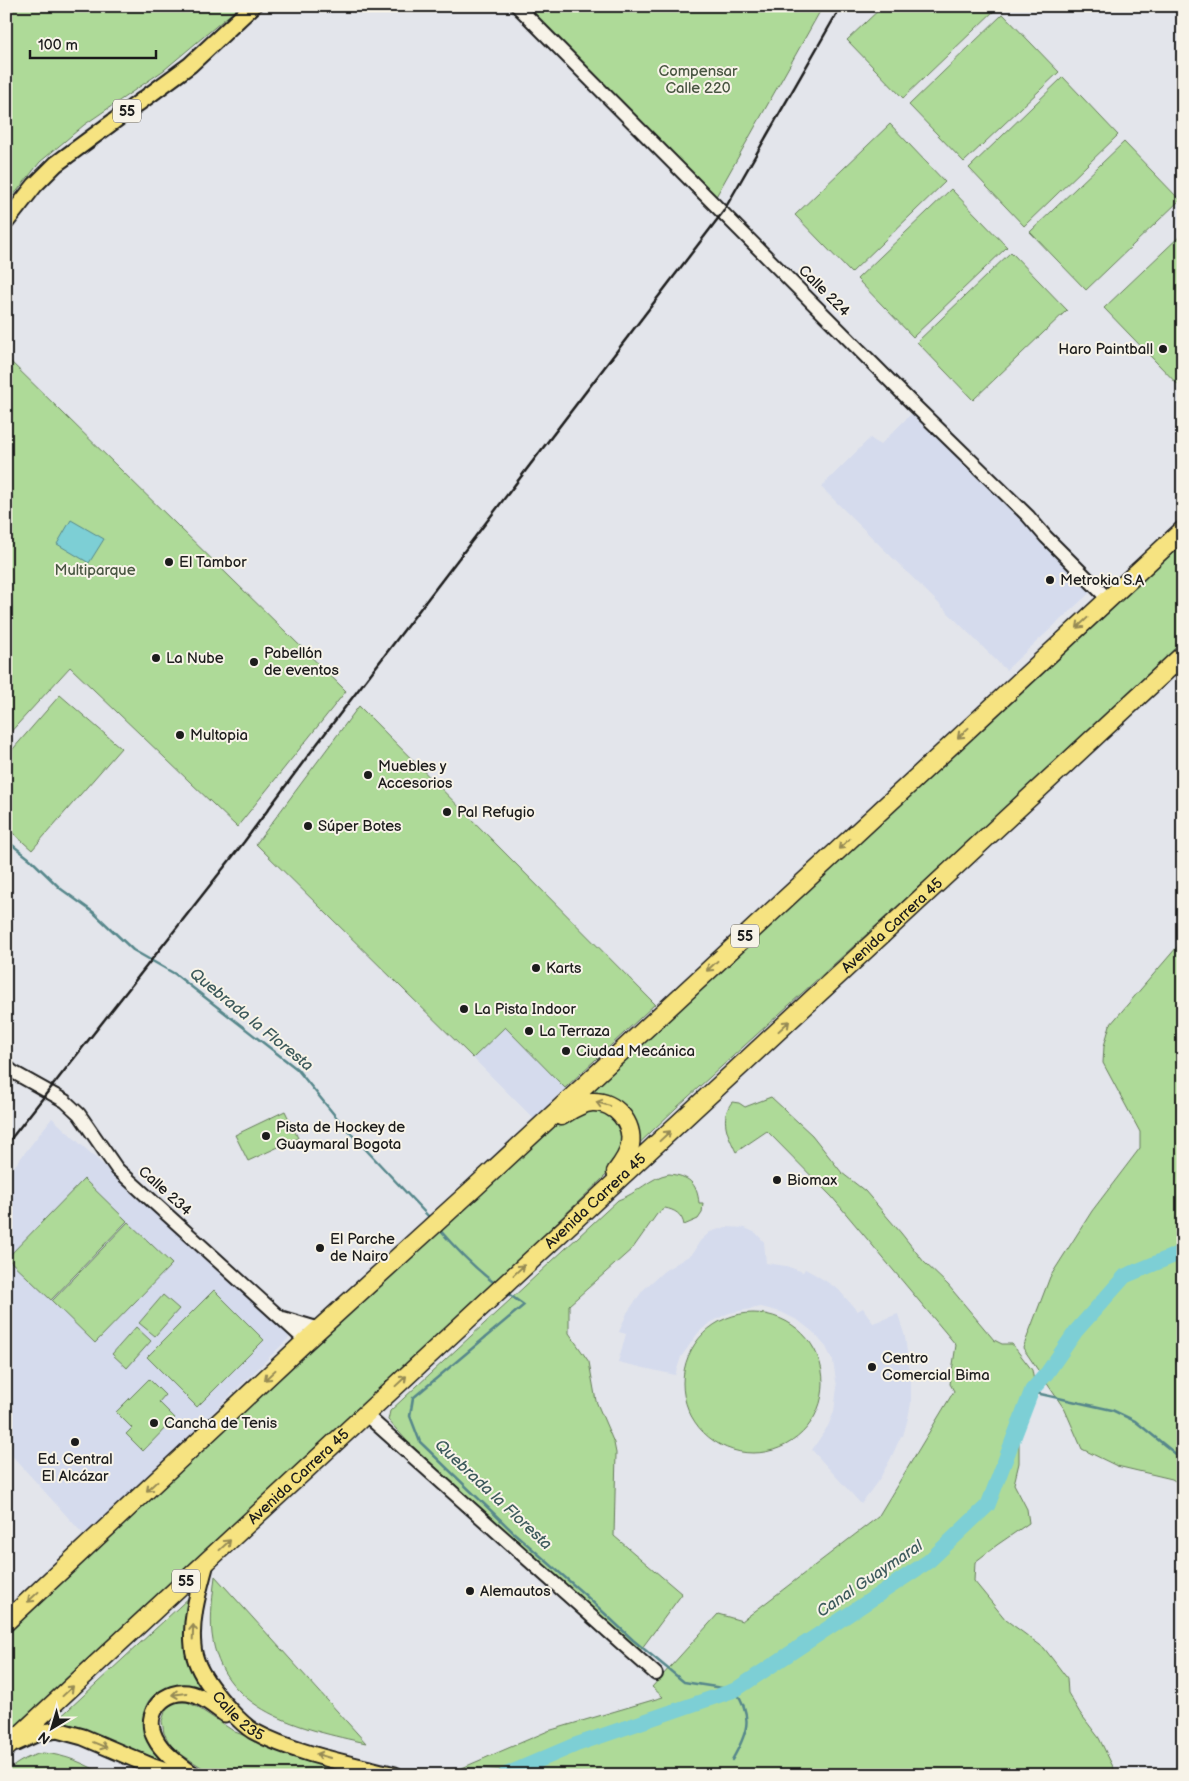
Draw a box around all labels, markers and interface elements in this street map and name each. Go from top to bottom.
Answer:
scale bar [30,28,156,60]
text: 100 m [38,36,78,55]
park label: Compensar Calle 220 [659,62,738,98]
road number: 55 [113,100,141,122]
street label: Calle 224 [794,261,854,321]
place label: Haro Paintball [1058,340,1153,359]
marker: Haro Paintball [1157,343,1169,355]
place label: El Tambor [179,553,247,572]
marker: El Tambor [163,556,175,568]
park label: Multiparque [54,561,136,580]
place label: Metrokia S.A [1060,571,1145,590]
marker: Metrokia S.A [1044,574,1056,586]
one-way arrow [1076,617,1089,628]
place label: Pabellón de eventos [264,644,339,680]
place label: La Nube [166,649,224,668]
marker: La Nube [150,652,162,664]
marker: Pabellón de eventos [248,656,260,668]
place label: Multopia [190,726,248,745]
one-way arrow [957,727,970,739]
marker: Multopia [174,729,186,741]
place label: Muebles y Accesorios [378,757,453,793]
marker: Muebles y Accesorios [362,769,374,781]
place label: Pal Refugio [457,803,535,822]
marker: Pal Refugio [441,806,453,818]
place label: Súper Botes [318,817,402,836]
marker: Súper Botes [302,820,314,832]
one-way arrow [838,838,851,849]
street label: Avenida Carrera 45 [837,873,947,977]
road number: 55 [731,924,759,948]
place label: Karts [546,959,582,978]
one-way arrow [706,960,719,972]
marker: Karts [530,962,542,974]
water label: Quebrada la Floresta [186,964,316,1076]
place label: La Pista Indoor [474,1000,577,1019]
marker: La Pista Indoor [458,1003,470,1015]
one-way arrow [777,1020,790,1031]
place label: La Terraza [539,1022,610,1041]
marker: La Terraza [523,1025,535,1037]
place label: Ciudad Mecánica [576,1042,695,1061]
marker: Ciudad Mecánica [560,1045,572,1057]
one-way arrow [595,1099,611,1108]
place label: Pista de Hockey de Guaymaral Bogota [276,1118,405,1154]
marker: Pista de Hockey de Guaymaral Bogota [260,1130,272,1142]
one-way arrow [658,1130,671,1142]
street label: Avenida Carrera 45 [540,1149,650,1253]
street label: Calle 234 [134,1162,196,1220]
place label: Biomax [787,1171,837,1190]
marker: Biomax [771,1174,783,1186]
place label: El Parche de Nairo [330,1230,395,1266]
marker: El Parche de Nairo [314,1242,326,1254]
one-way arrow [513,1264,526,1276]
place label: Centro Comercial Bima [882,1349,990,1385]
marker: Centro Comercial Bima [866,1361,878,1373]
one-way arrow [264,1369,277,1381]
one-way arrow [394,1375,407,1387]
place label: Cancha de Tenis [164,1414,278,1433]
marker: Cancha de Tenis [148,1417,160,1429]
street label: Avenida Carrera 45 [244,1425,353,1528]
marker: Ed. Central El Alcázar [69,1436,81,1448]
water label: Quebrada la Floresta [431,1436,555,1554]
place label: Ed. Central El Alcázar [37,1450,113,1486]
one-way arrow [145,1480,158,1492]
water label: Canal Guaymaral [813,1536,928,1622]
one-way arrow [219,1539,232,1551]
road number: 55 [172,1570,200,1592]
place label: Alemautos [480,1582,551,1601]
marker: Alemautos [464,1585,476,1597]
one-way arrow [27,1591,40,1603]
one-way arrow [188,1625,198,1641]
one-way arrow [62,1685,74,1697]
street label: Calle 235 [208,1687,267,1745]
one-way arrow [171,1689,187,1699]
north arrow [28,1704,78,1754]
text: N [35,1728,54,1748]
one-way arrow [92,1740,107,1750]
one-way arrow [315,1751,331,1761]

